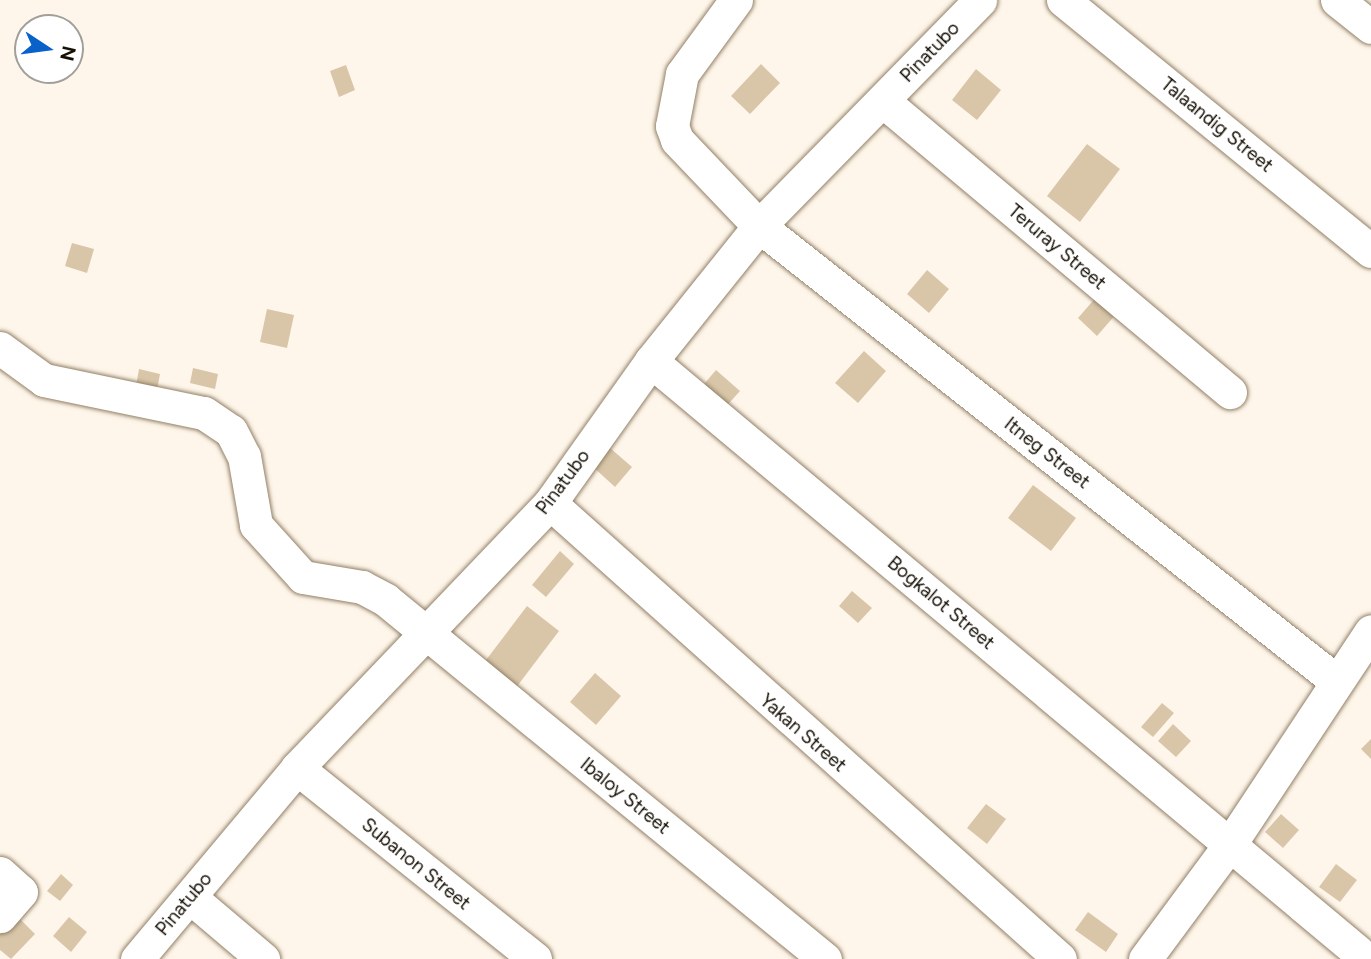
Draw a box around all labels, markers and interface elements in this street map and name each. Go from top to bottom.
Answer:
north arrow [14,14,84,84]
street label: Pinatubo [896,17,964,87]
text: N [55,44,81,63]
street label: Talaandig Street [1156,73,1278,177]
street label: Teruray Street [1003,200,1111,294]
street label: Itneg Street [1000,413,1094,493]
street label: Pinatubo [531,445,595,519]
street label: Bogkalot Street [883,552,999,654]
street label: Yakan Street [755,689,851,777]
street label: Ibaloy Street [576,753,674,839]
street label: Subanon Street [357,813,475,915]
street label: Pinatubo [151,868,217,940]

